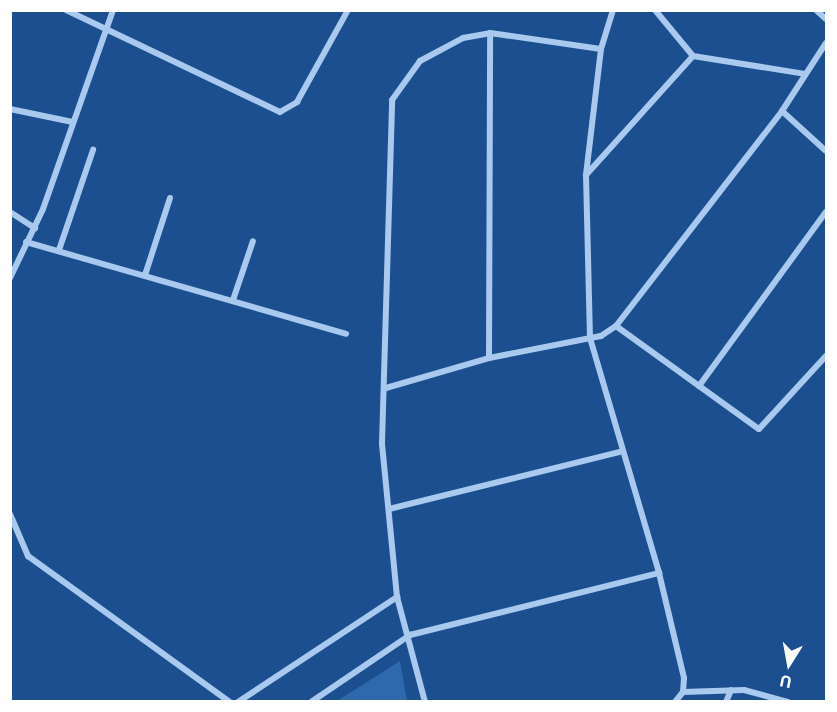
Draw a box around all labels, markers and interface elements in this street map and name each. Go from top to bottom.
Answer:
north arrow [759,634,819,694]
text: U [778,670,794,694]

